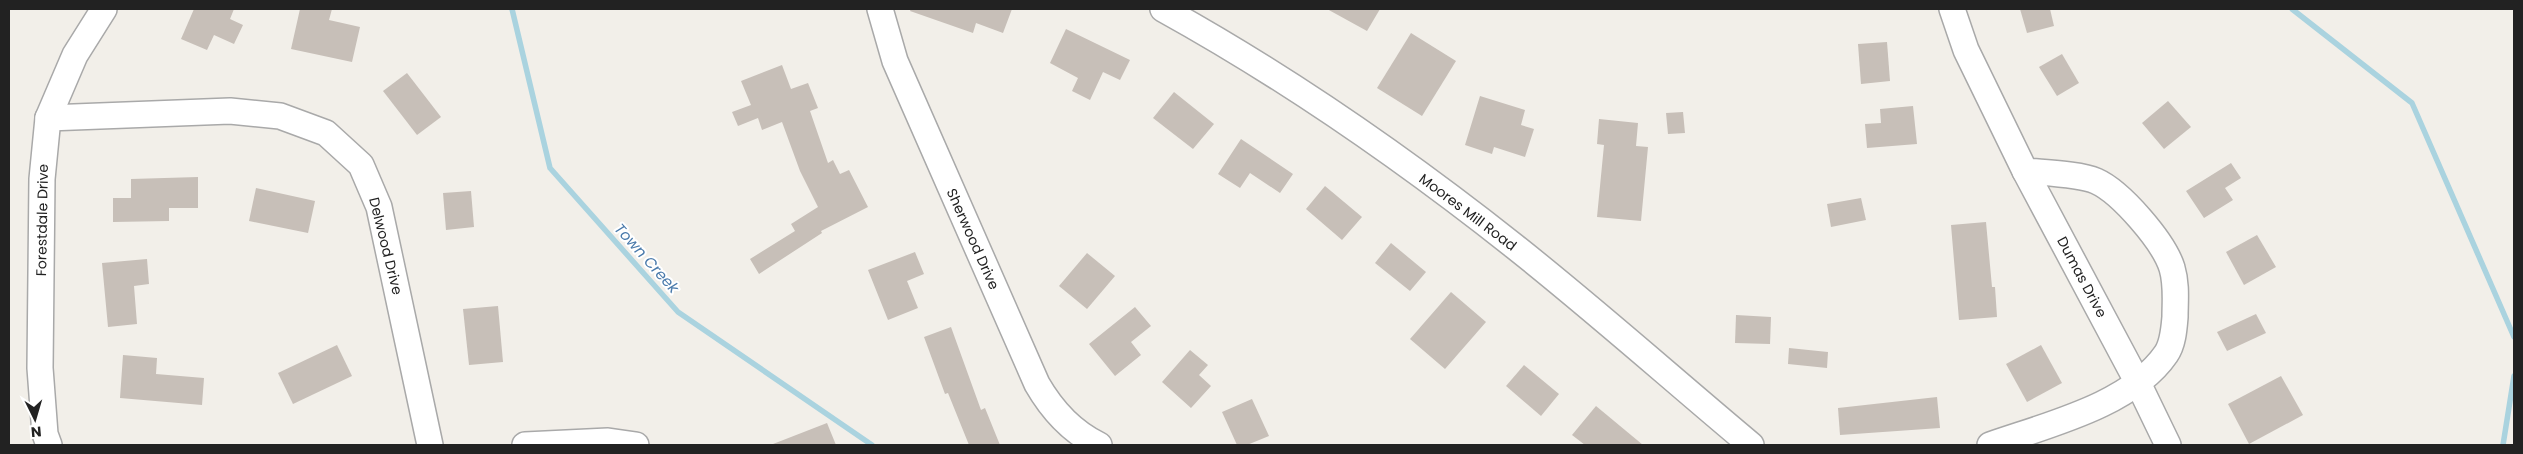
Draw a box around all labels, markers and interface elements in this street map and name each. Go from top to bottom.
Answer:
street label: Forestdale Drive [31,163,53,276]
street label: Moores Mill Road [1415,169,1521,255]
street label: Sherwood Drive [942,185,1004,293]
street label: Delwood Drive [364,195,408,297]
water label: Town Creek [610,218,685,299]
street label: Dumas Drive [2052,233,2112,321]
north arrow [10,394,60,444]
text: N [30,422,42,442]

